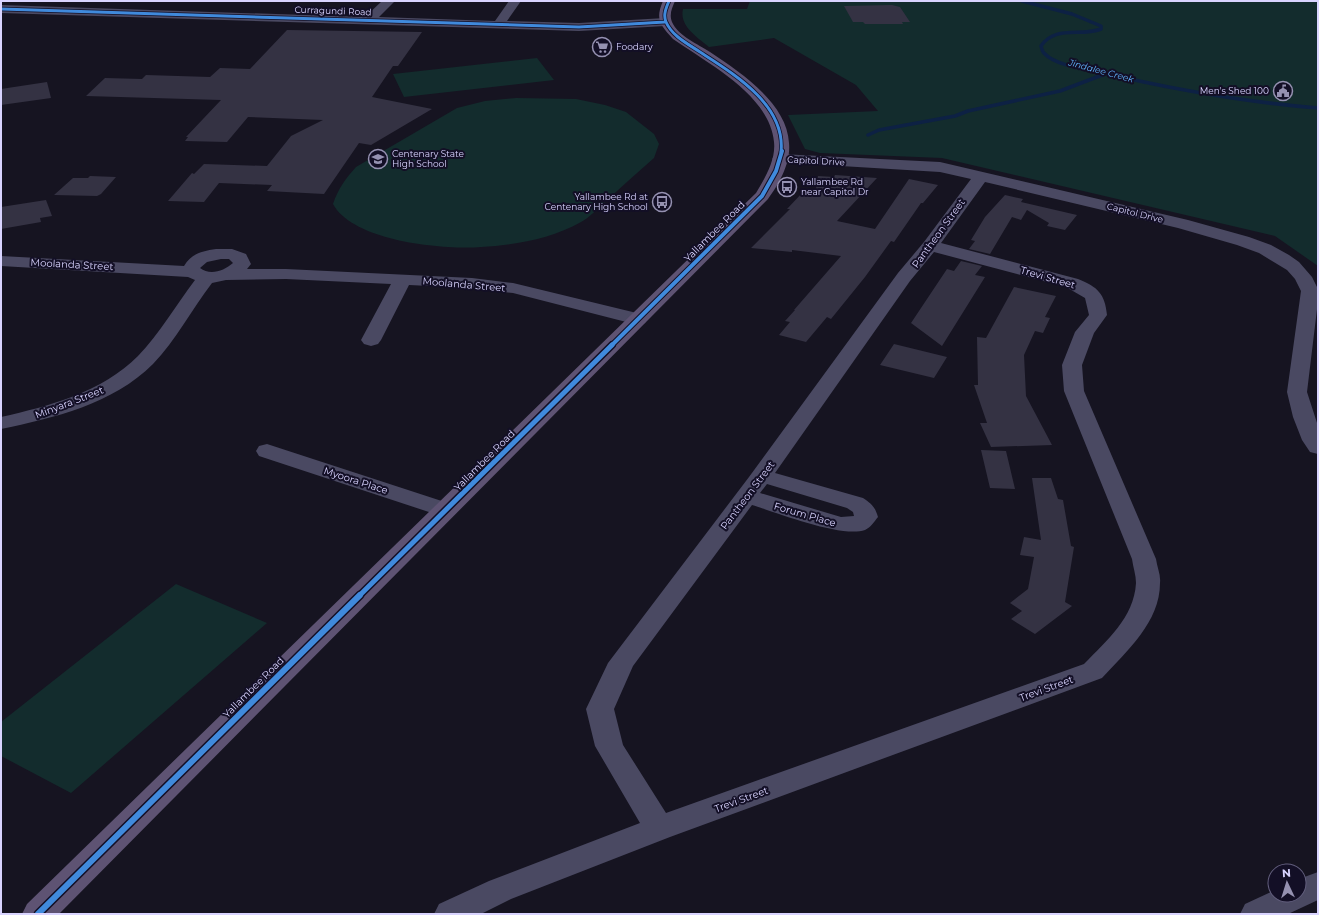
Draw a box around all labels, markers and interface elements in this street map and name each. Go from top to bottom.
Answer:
street label: Curragundi Road [294,4,372,17]
supermarket icon: Foodary [591,36,613,58]
place label: Foodary [616,41,653,52]
water label: Jindalee Creek [1066,56,1136,85]
public building icon: Men's Shed 100 [1272,80,1294,102]
place label: Men's Shed 100 [1200,85,1269,96]
school or university icon: Centenary State High School [367,148,389,170]
place label: Centenary State High School [392,148,465,169]
street label: Capitol Drive [787,154,846,168]
bus stop icon: Yallambee Rd near Capitol Dr [776,176,798,198]
place label: Yallambee Rd near Capitol Dr [801,176,869,197]
place label: Yallambee Rd at Centenary High School [545,191,648,212]
bus stop icon: Yallambee Rd at Centenary High School [651,191,673,213]
street label: Pantheon Street [909,196,968,270]
street label: Yallambee Road [681,198,748,265]
street label: Capitol Drive [1106,200,1165,225]
street label: Moolanda Street [30,256,114,273]
street label: Trevi Street [1019,263,1077,292]
street label: Moolanda Street [422,274,506,295]
street label: Minyara Street [33,383,105,421]
street label: Yallambee Road [451,427,518,494]
street label: Pantheon Street [717,458,777,532]
street label: Myoora Place [322,464,390,497]
street label: Forum Place [772,499,837,530]
street label: Yallambee Road [220,654,287,721]
street label: Trevi Street [1017,673,1075,704]
street label: Trevi Street [712,784,770,815]
north arrow [1267,863,1307,903]
text: N [1281,866,1291,880]

